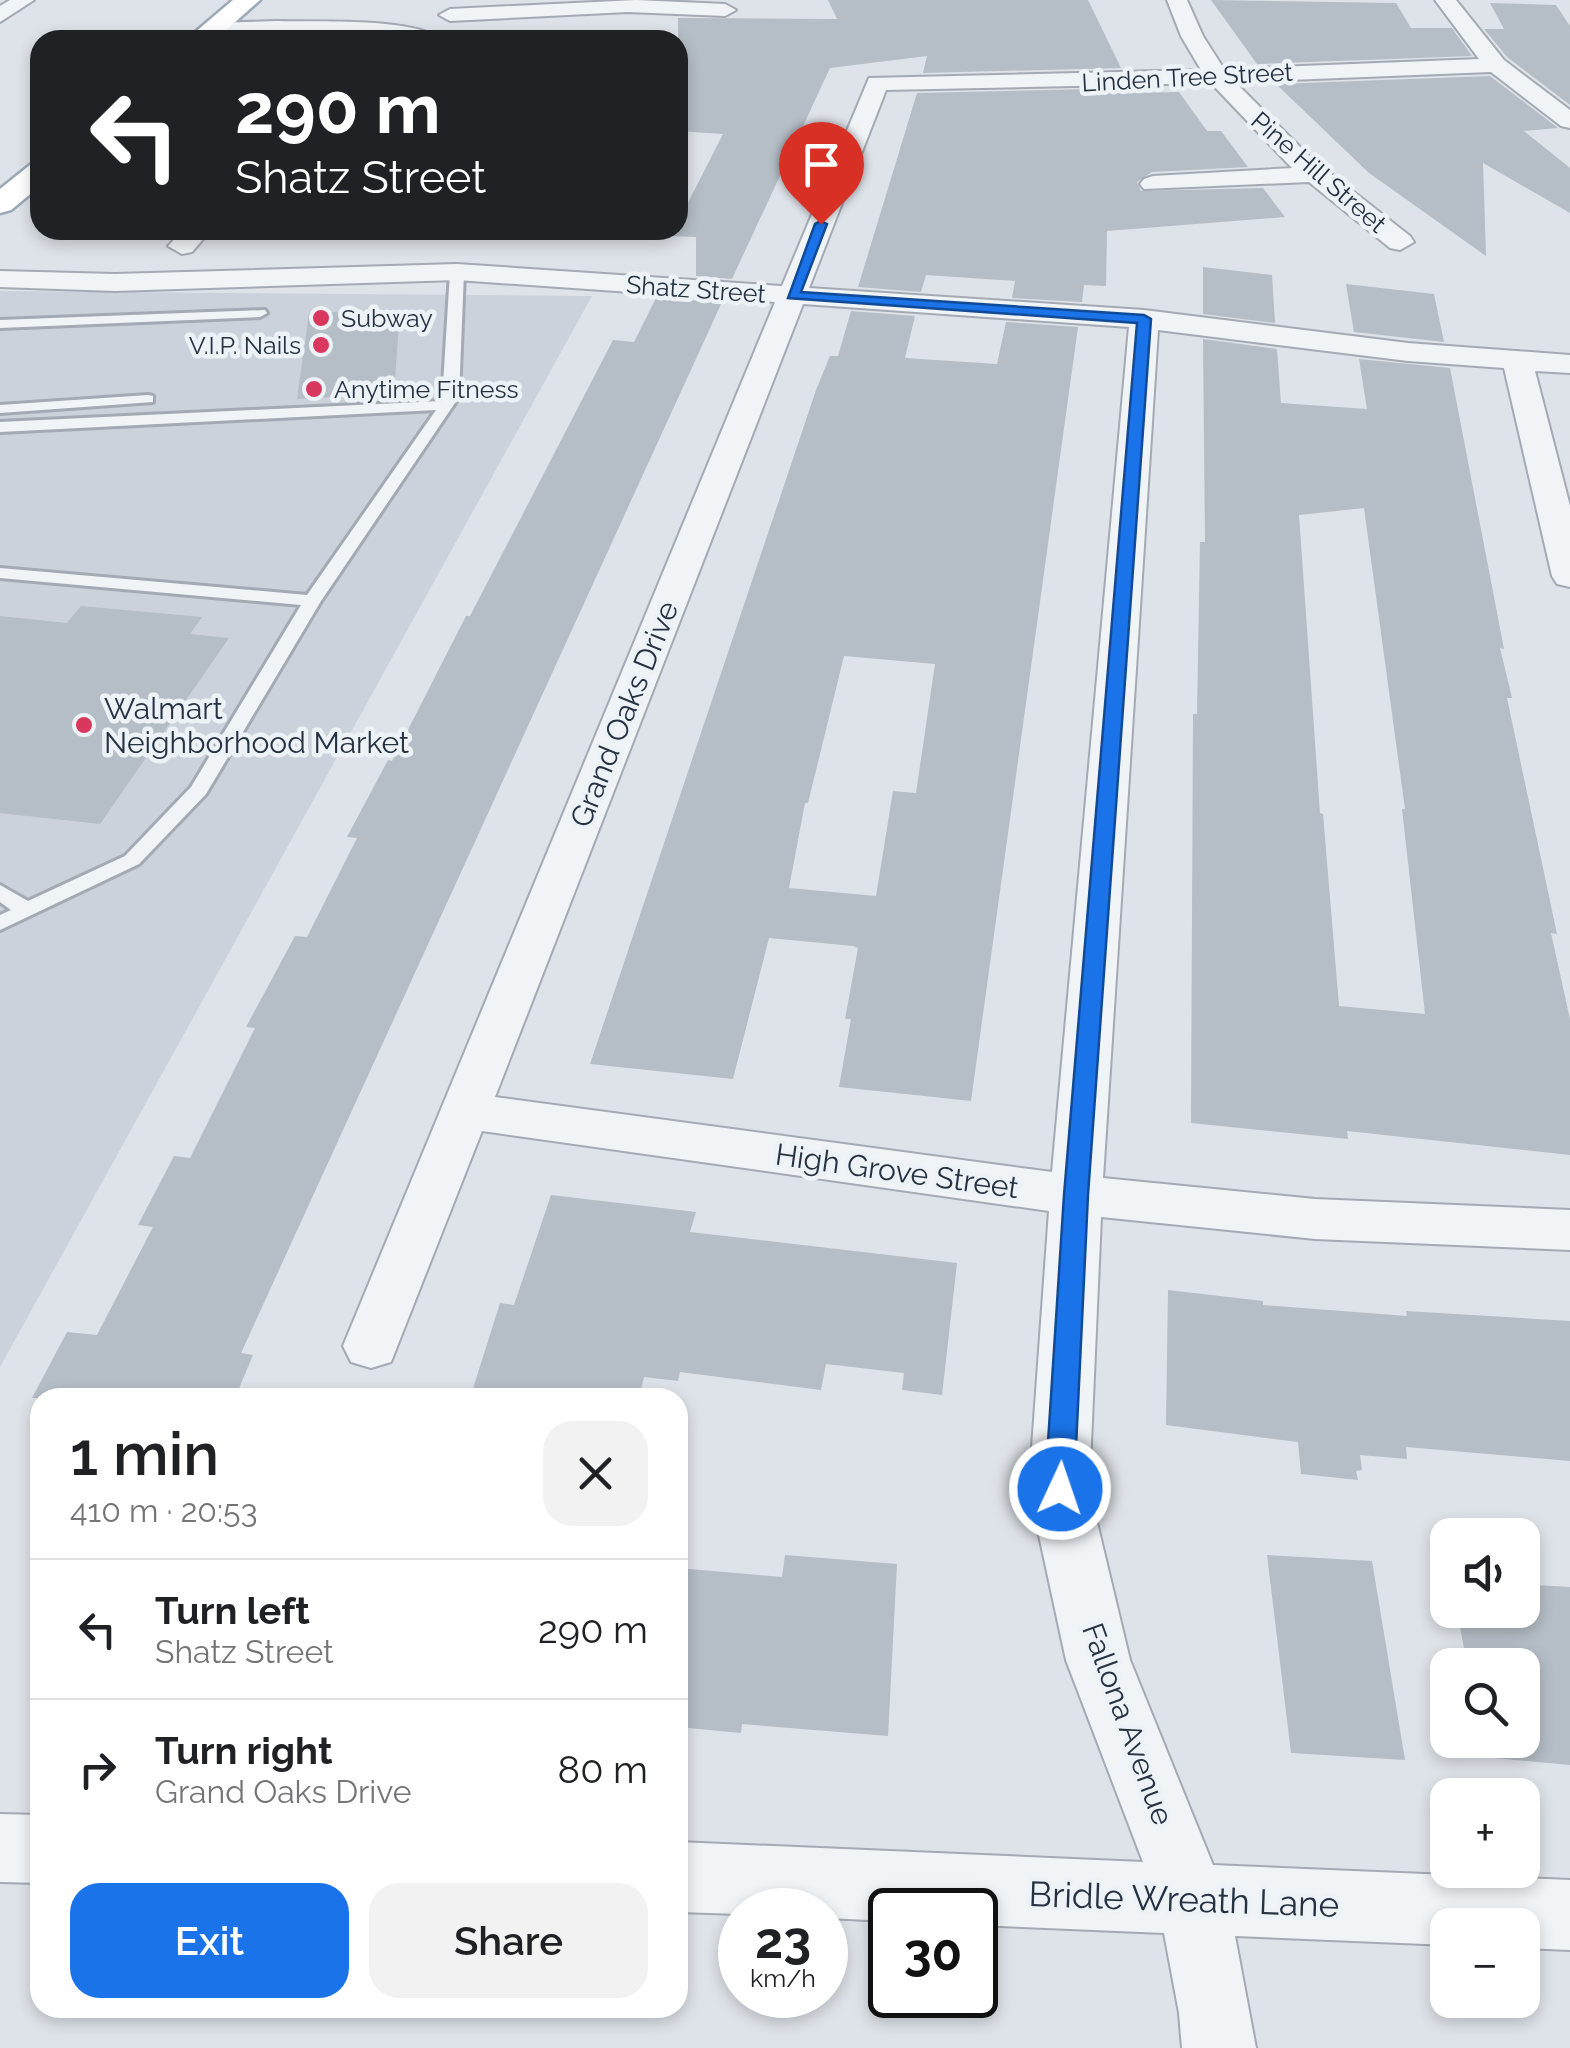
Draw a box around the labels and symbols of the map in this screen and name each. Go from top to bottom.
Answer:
street label: Linden Tree Street [1081,56,1294,98]
street label: Pine Hill Street [1245,105,1393,239]
pin [779,122,864,225]
street label: Shatz Street [625,269,767,309]
place label: Subway [341,303,433,333]
marker: Subway [310,307,332,329]
place label: V.I.P. Nails [189,330,301,360]
marker: V.I.P. Nails [310,334,332,356]
place label: Anytime Fitness [334,374,519,404]
marker: Anytime Fitness [303,378,325,400]
street label: Grand Oaks Drive [563,596,685,832]
place label: Walmart Neighborhood Market [104,691,409,760]
marker: Walmart Neighborhood Market [73,714,95,736]
street label: High Grove Street [773,1137,1021,1205]
position arrow [1008,1437,1112,1541]
street label: Fallona Avenue [1075,1618,1181,1830]
street label: Bridle Wreath Lane [1028,1873,1340,1925]
speed limit sign: 30 [868,1888,998,2018]

